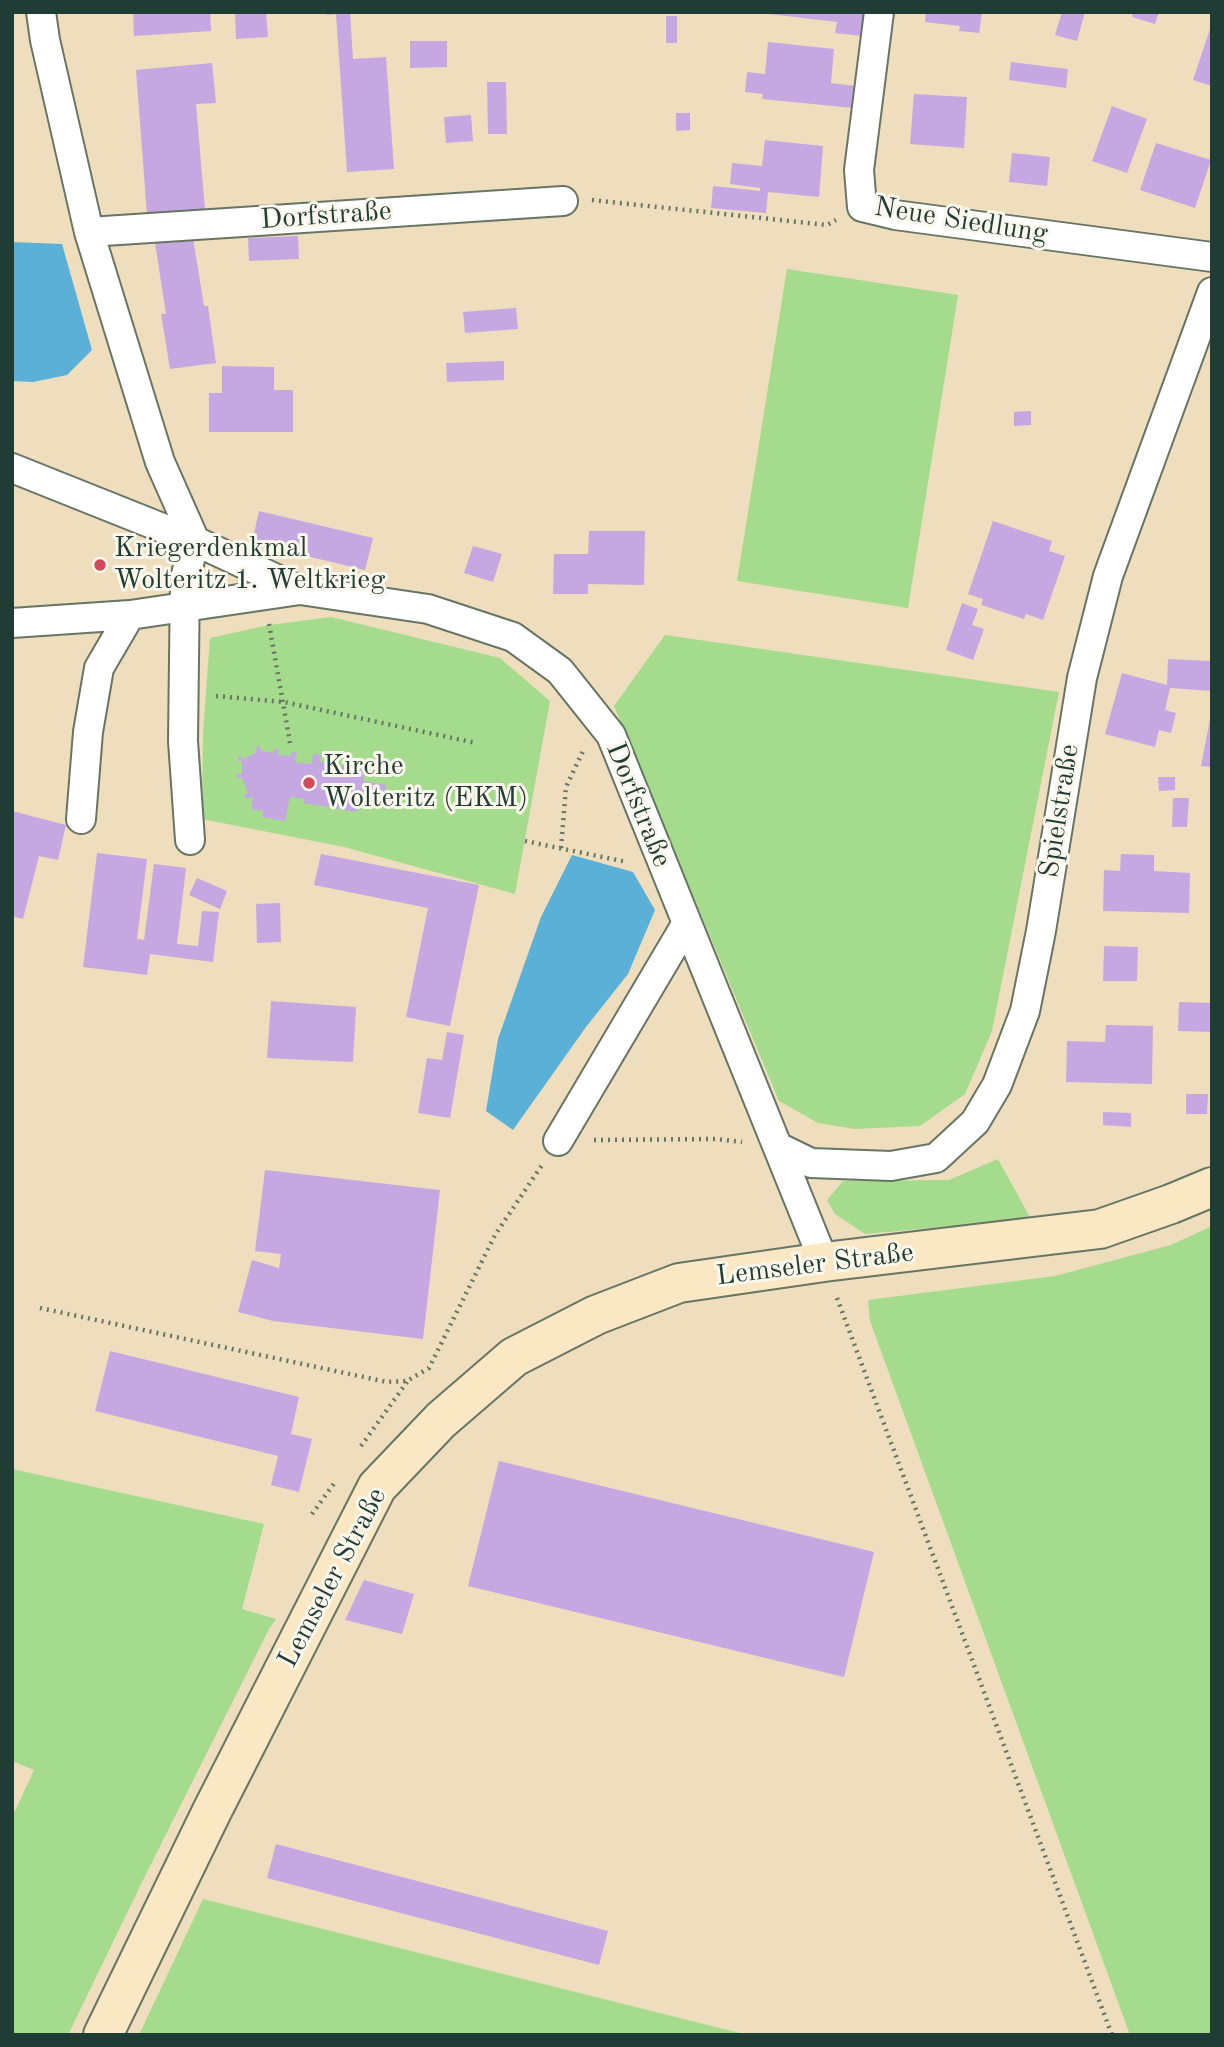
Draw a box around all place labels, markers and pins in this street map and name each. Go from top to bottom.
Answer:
place label: Kriegerdenkmal Wolteritz 1. Weltkrieg [114,532,385,598]
marker: Kriegerdenkmal Wolteritz 1. Weltkrieg [92,557,108,573]
place label: Kirche Wolteritz (EKM) [323,750,528,816]
marker: Kirche Wolteritz (EKM) [301,775,317,791]

